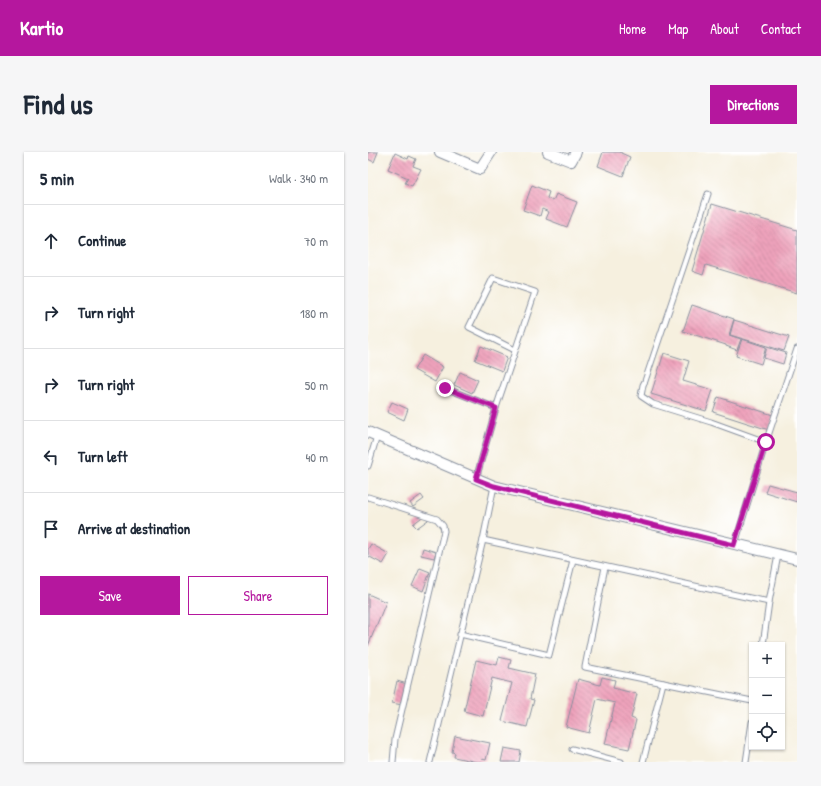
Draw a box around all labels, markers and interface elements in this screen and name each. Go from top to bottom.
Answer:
text: Kartio [20,15,63,41]
text: Home [619,19,646,38]
text: Map [668,19,688,38]
text: About [710,19,739,38]
text: Contact [761,19,801,38]
text: Find us [24,85,93,123]
button: Directions [710,85,797,124]
text: 5 min [40,167,74,190]
text: Walk · 340 m [269,169,328,187]
icon: ahead [40,230,62,252]
text: Continue [78,230,126,251]
text: 70 m [304,232,328,250]
icon: right [40,302,62,324]
text: Turn right [78,302,134,323]
text: 180 m [300,304,328,322]
icon: right [40,374,62,396]
text: Turn right [78,374,134,395]
text: 50 m [305,376,328,394]
route end [436,379,454,397]
route start [757,433,775,451]
icon: left [40,446,62,468]
text: Turn left [78,446,128,467]
text: 40 m [305,448,328,466]
icon: arrive [40,518,62,540]
text: Arrive at destination [78,518,190,539]
button: Save [40,576,180,615]
button: Share [188,576,328,615]
map controls [749,642,785,750]
button: + [749,642,785,678]
button: − [749,678,785,714]
button: locate [749,714,785,750]

